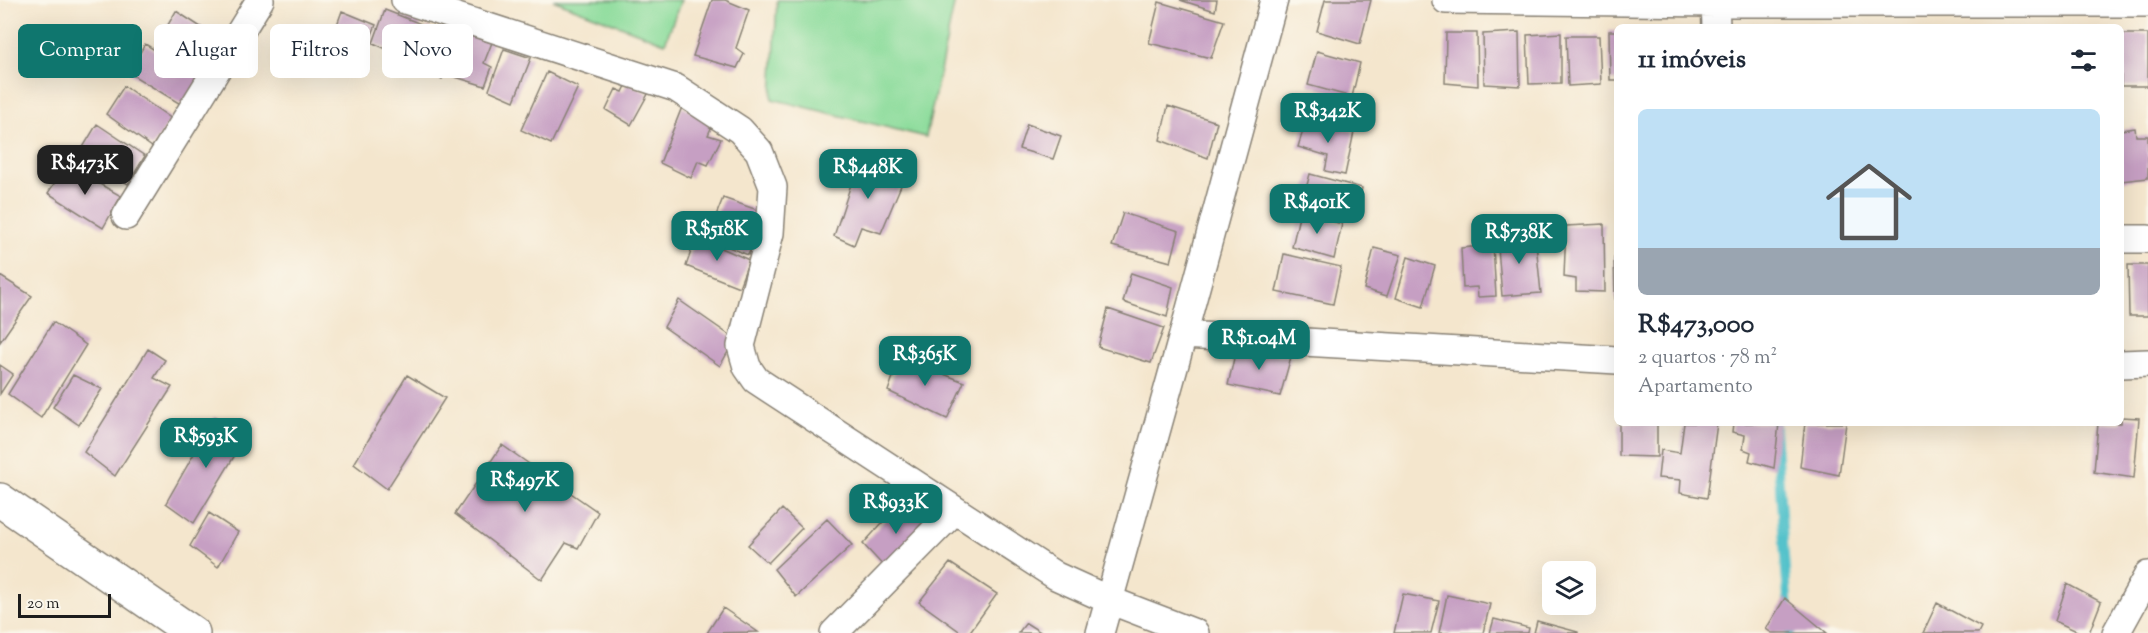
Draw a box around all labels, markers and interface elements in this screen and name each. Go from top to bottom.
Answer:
chip: Comprar [18,24,142,78]
chip: Alugar [154,24,258,78]
chip: Filtros [270,24,370,78]
chip: Novo [382,24,473,78]
text: 11 imóveis [1638,42,1746,79]
icon: filters [2067,44,2100,77]
pin: R$342K [1279,93,1377,144]
text: R$342K [1294,98,1362,127]
pin: R$473K [36,145,134,196]
icon: home [1815,148,1923,256]
pin: R$448K [819,149,917,200]
text: R$473K [51,150,119,179]
text: R$448K [833,154,903,183]
pin: R$401K [1268,184,1366,235]
text: R$401K [1284,189,1350,218]
pin: R$518K [668,211,766,262]
pin: R$738K [1470,214,1568,265]
text: R$518K [685,216,749,245]
text: R$738K [1485,219,1553,248]
text: R$473,000 [1638,307,1754,344]
pin: R$1.04M [1204,320,1314,371]
text: R$1.04M [1222,325,1296,354]
pin: R$365K [876,336,974,387]
text: R$365K [893,341,957,370]
text: 2 quartos · 78 m² [1638,344,1777,373]
text: Apartamento [1638,373,1753,402]
pin: R$593K [157,418,255,469]
text: R$593K [174,423,238,452]
pin: R$497K [476,462,574,513]
text: R$497K [490,467,560,496]
pin: R$933K [847,484,945,535]
text: R$933K [863,489,929,518]
map controls [1542,561,1596,615]
button: layers [1542,561,1596,615]
scale bar [18,591,111,618]
text: 20 m [27,593,60,616]

